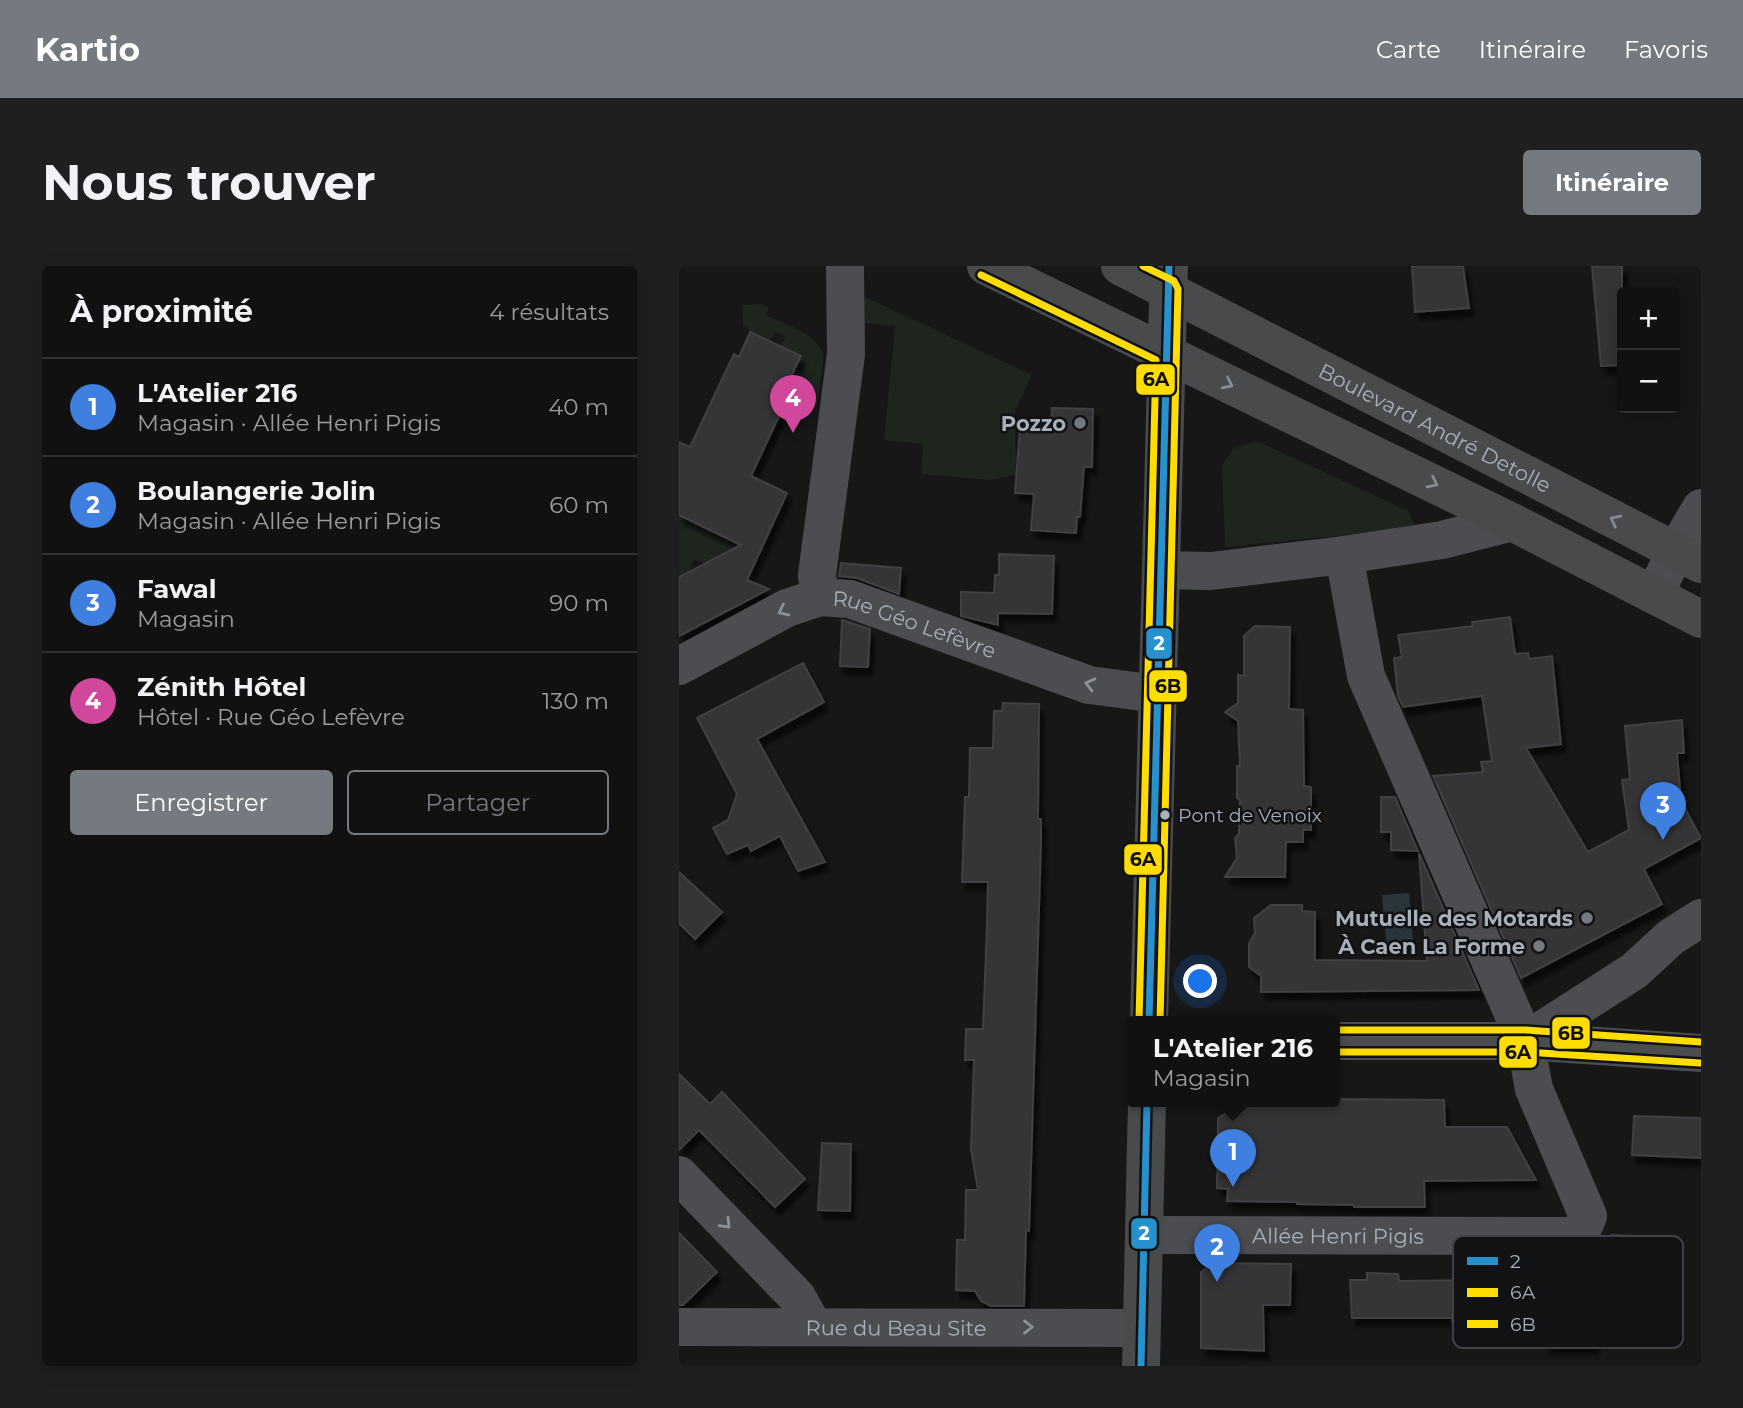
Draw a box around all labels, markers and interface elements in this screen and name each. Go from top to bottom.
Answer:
text: Kartio [35,29,140,69]
text: Carte [1376,35,1441,64]
text: Itinéraire [1479,35,1586,64]
text: Favoris [1624,35,1708,64]
button: Itinéraire [1523,150,1701,215]
text: Nous trouver [42,153,376,212]
map controls [1617,287,1680,413]
button: + [1617,287,1680,350]
text: À proximité [70,293,253,330]
text: 4 résultats [489,298,609,326]
button: − [1617,350,1680,413]
street label: Boulevard André Detolle [1315,358,1555,498]
line badge: 6A [1135,363,1176,396]
text: 6A [1143,368,1170,391]
pin: 4 [770,375,816,433]
one-way arrow [1221,375,1233,389]
text: L'Atelier 216 [137,377,297,409]
text: 1 [88,393,98,421]
text: 40 m [548,393,609,421]
text: Magasin · Allée Henri Pigis [137,409,441,437]
place label: Pozzo [1001,411,1066,436]
marker: Pozzo [1072,415,1088,431]
text: Boulangerie Jolin [137,475,376,507]
one-way arrow [1426,475,1438,489]
text: 2 [86,491,100,519]
text: 60 m [549,491,609,519]
text: Magasin · Allée Henri Pigis [137,507,441,535]
one-way arrow [1610,514,1622,528]
text: Fawal [137,573,217,605]
street label: Rue Géo Lefèvre [832,585,1000,663]
text: 3 [86,589,100,617]
text: 90 m [549,589,609,617]
one-way arrow [778,603,790,617]
text: Magasin [137,605,235,633]
line badge: 2 [1145,627,1173,660]
text: 2 [1153,632,1165,655]
line badge: 6B [1148,669,1188,703]
text: Zénith Hôtel [137,671,306,703]
text: 6B [1155,675,1181,698]
one-way arrow [1084,678,1096,693]
text: 4 [85,687,101,715]
text: 130 m [542,687,609,715]
text: Hôtel · Rue Géo Lefèvre [137,703,405,731]
button: Enregistrer [70,770,333,835]
button: Partager [347,770,609,835]
pin: 3 [1640,782,1686,840]
place label: Pont de Venoix [1178,804,1322,827]
marker: Pont de Venoix [1158,808,1172,822]
line badge: 6A [1123,843,1163,876]
text: 6A [1130,848,1157,871]
place label: Mutuelle des Motards [1335,906,1573,931]
marker: Mutuelle des Motards [1579,910,1595,926]
place label: À Caen La Forme [1337,934,1525,959]
marker: À Caen La Forme [1531,938,1547,954]
your location [1183,964,1217,998]
popup [1126,1016,1340,1107]
line badge: 6B [1551,1016,1591,1050]
text: 6B [1558,1022,1584,1045]
text: L'Atelier 216 [1153,1032,1313,1064]
line badge: 6A [1498,1035,1538,1069]
text: 6A [1505,1041,1532,1064]
text: Magasin [1153,1064,1251,1092]
pin: 1 [1210,1129,1256,1187]
one-way arrow [718,1216,731,1229]
line badge: 2 [1130,1217,1158,1250]
text: 2 [1138,1222,1150,1245]
street label: Allée Henri Pigis [1252,1223,1424,1248]
pin: 2 [1194,1224,1240,1282]
legend [1453,1236,1683,1348]
text: 2 [1510,1250,1521,1273]
text: 6A [1510,1281,1536,1304]
text: 6B [1510,1313,1536,1336]
street label: Rue du Beau Site [806,1315,986,1340]
one-way arrow [1023,1319,1034,1335]

